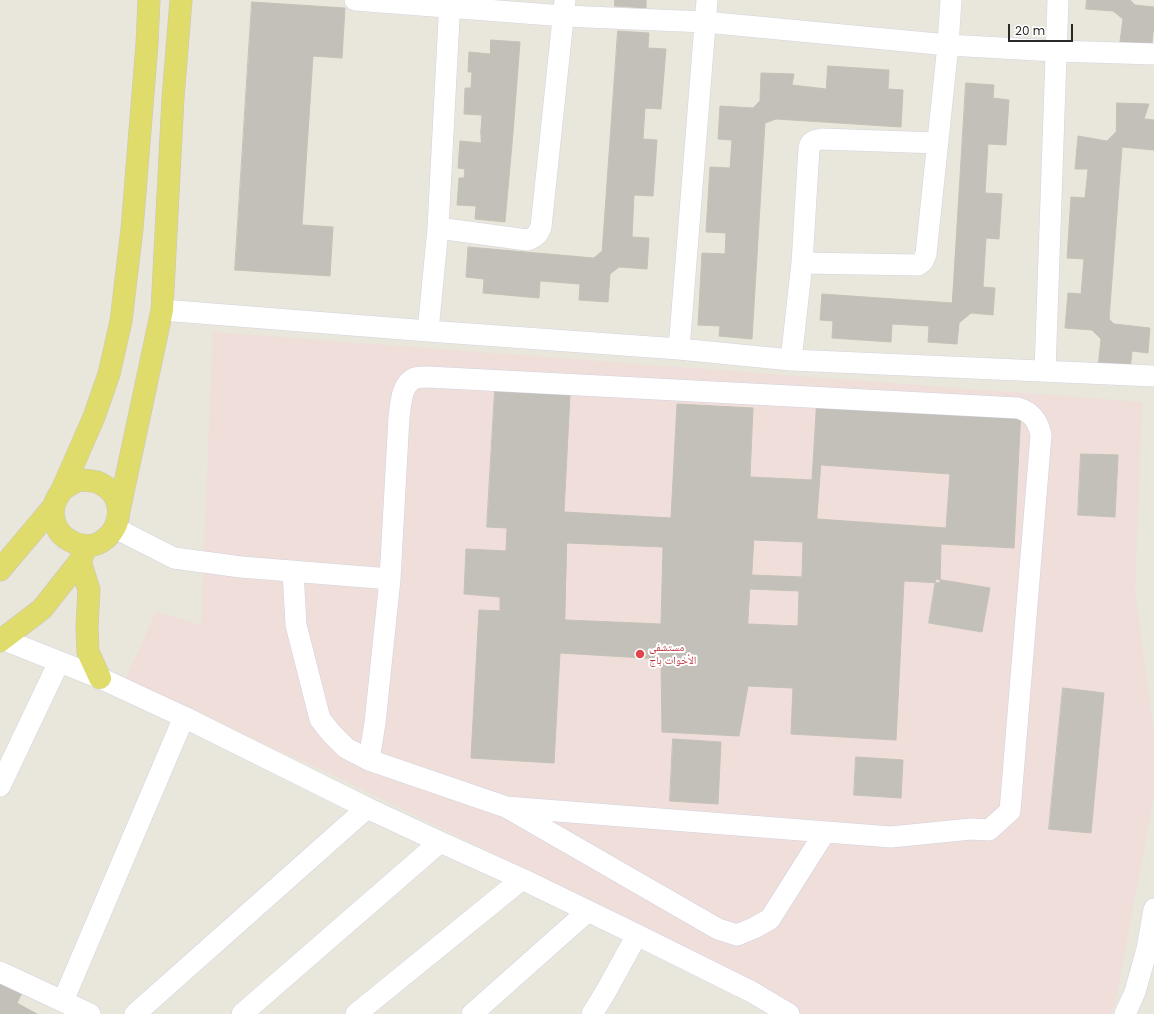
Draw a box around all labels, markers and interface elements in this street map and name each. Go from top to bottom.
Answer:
scale bar [1010,16,1075,42]
text: 20 m [1015,22,1045,39]
place label: مستشفى الأخوات باج [649,641,696,667]
marker: مستشفى الأخوات باج [634,648,646,660]

